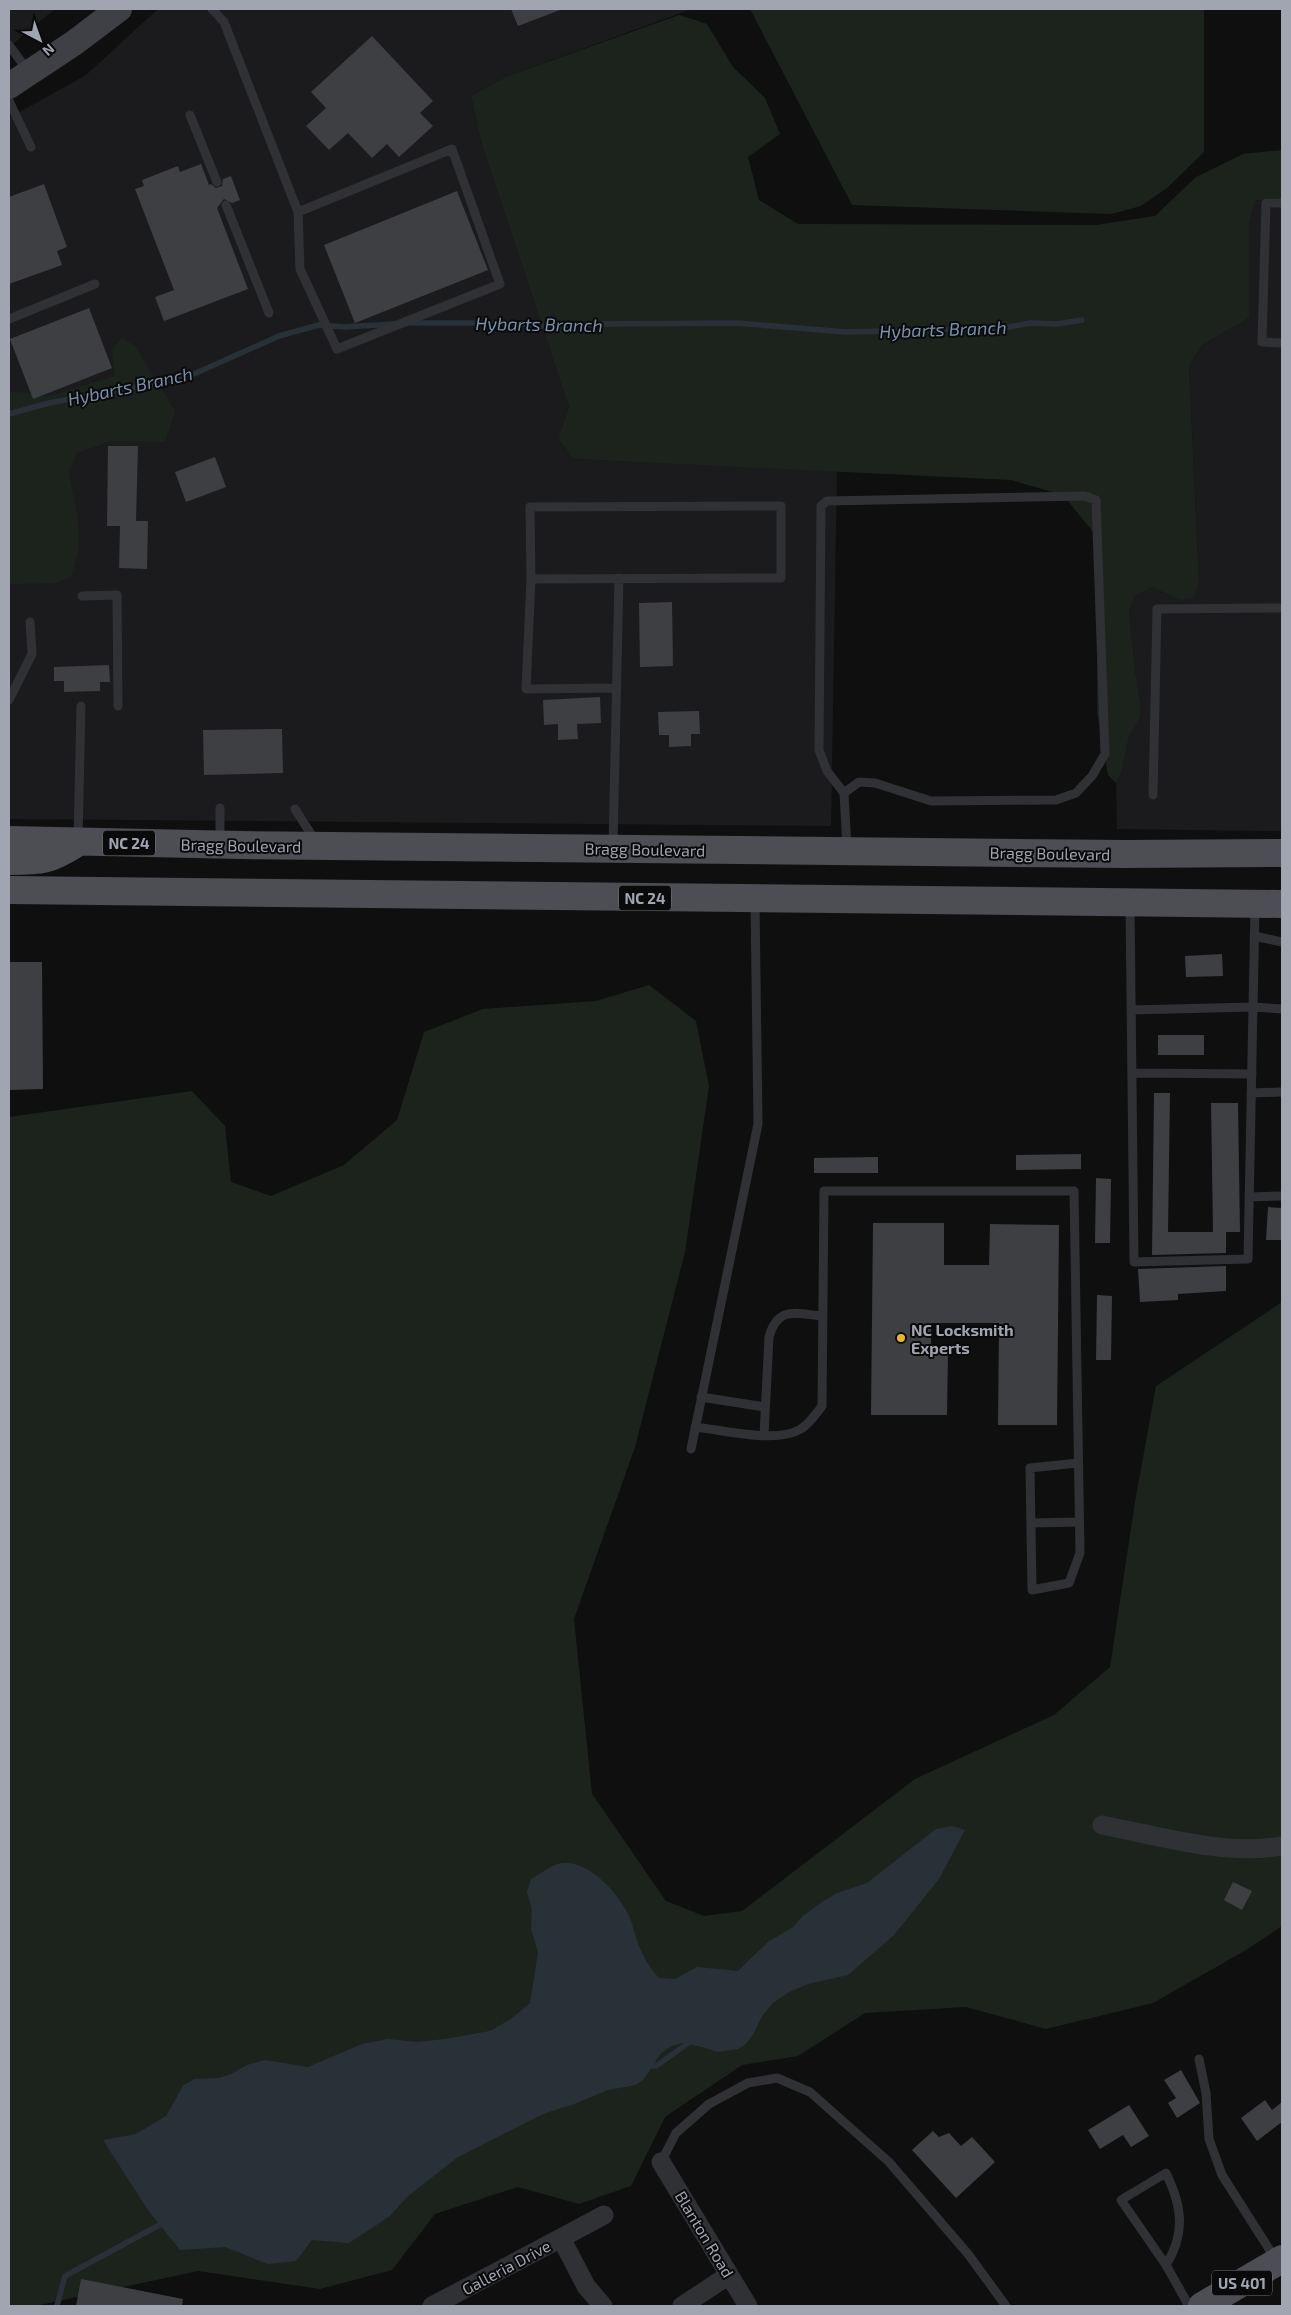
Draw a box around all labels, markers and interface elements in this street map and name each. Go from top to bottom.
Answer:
north arrow [15,15,65,65]
text: N [39,40,58,60]
water label: Hybarts Branch [475,312,603,336]
water label: Hybarts Branch [879,316,1007,342]
water label: Hybarts Branch [65,362,195,410]
road number: NC 24 [103,830,155,856]
street label: Bragg Boulevard [181,834,301,856]
street label: Bragg Boulevard [585,838,705,860]
street label: Bragg Boulevard [990,842,1110,864]
road number: NC 24 [619,886,671,910]
place label: NC Locksmith Experts [911,1320,1014,1357]
marker: NC Locksmith Experts [895,1332,907,1344]
street label: Blanton Road [672,2187,738,2281]
street label: Galleria Drive [458,2236,554,2298]
road number: US 401 [1212,2270,1272,2296]

